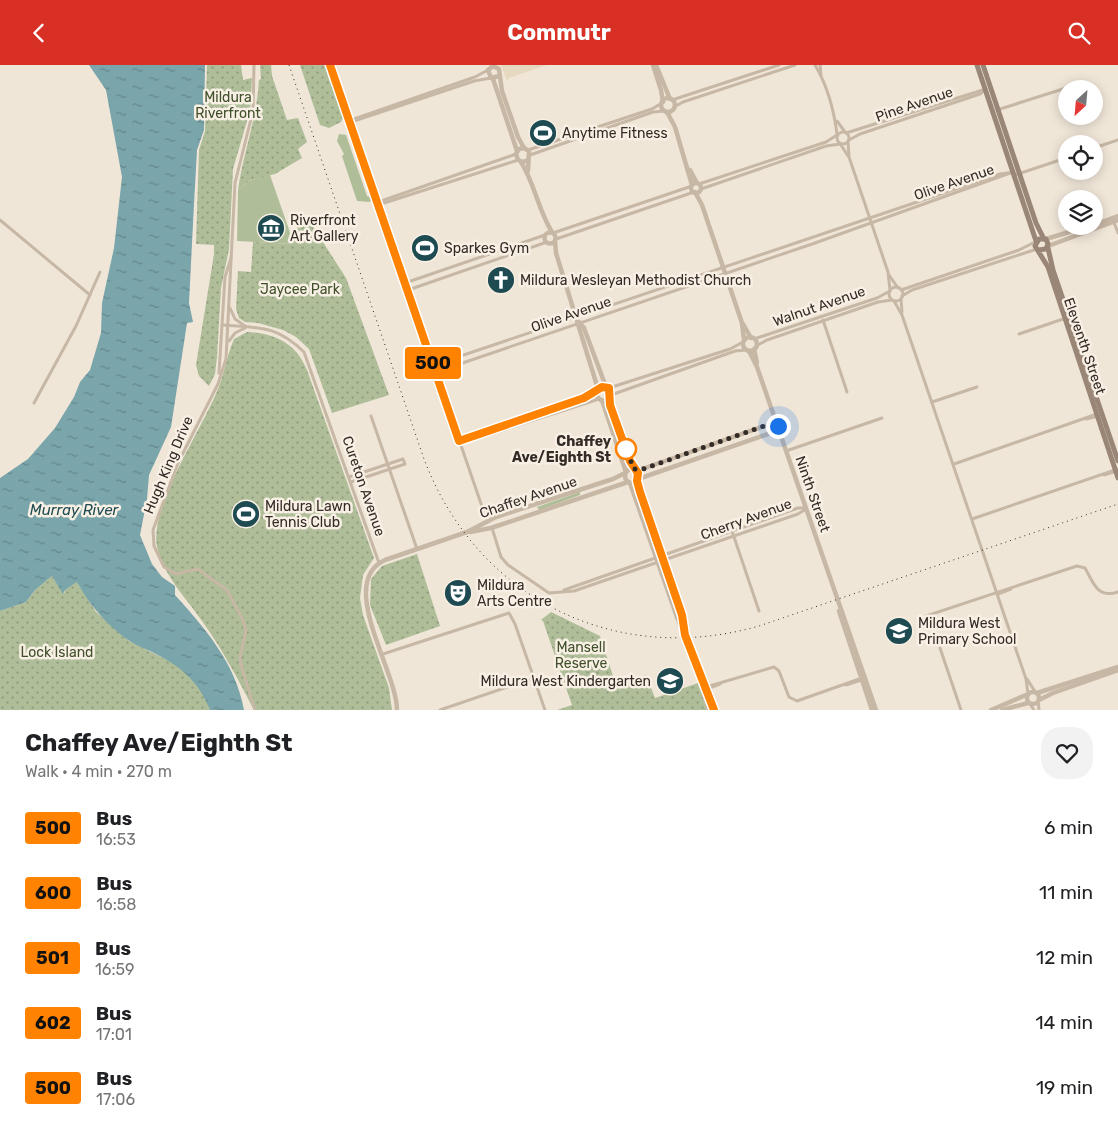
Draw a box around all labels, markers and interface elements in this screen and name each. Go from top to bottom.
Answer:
icon: back [25,19,53,47]
text: Commutr [507,19,611,46]
icon: search [1065,19,1093,47]
north arrow [1058,80,1102,125]
map controls [1058,80,1103,235]
street label: Pine Avenue [873,83,955,126]
park label: Mildura Riverfront [195,89,261,122]
sports icon: Anytime Fitness [528,118,558,148]
place label: Anytime Fitness [562,125,668,142]
button: locate [1058,135,1103,180]
street label: Olive Avenue [912,161,997,204]
button: layers [1058,190,1103,235]
place label: Riverfront Art Gallery [290,212,359,245]
museum icon: Riverfront Art Gallery [256,213,286,243]
sports icon: Sparkes Gym [410,233,440,263]
place label: Sparkes Gym [444,240,529,257]
church icon: Mildura Wesleyan Methodist Church [486,265,516,295]
place label: Mildura Wesleyan Methodist Church [520,272,751,289]
park label: Jaycee Park [260,281,341,298]
street label: Walnut Avenue [771,283,868,330]
street label: Olive Avenue [529,293,614,336]
street label: Eleventh Street [1060,296,1109,397]
line badge: 500 [404,347,462,379]
text: 500 [415,352,451,374]
street label: Hugh King Drive [140,414,197,517]
your location [766,414,791,439]
place label: Chaffey Ave/Eighth St [512,433,612,466]
street label: Cureton Avenue [338,434,389,539]
marker: Chaffey Ave/Eighth St [615,438,637,460]
street label: Ninth Street [792,454,834,535]
street label: Chaffey Avenue [477,473,579,522]
street label: Cherry Avenue [698,495,794,544]
place label: Mildura Lawn Tennis Club [265,498,351,531]
sports icon: Mildura Lawn Tennis Club [231,499,261,529]
water label: Murray River [30,501,120,519]
place label: Mildura Arts Centre [477,577,552,610]
theatre icon: Mildura Arts Centre [443,578,473,608]
place label: Mildura West Primary School [918,615,1016,648]
school or university icon: Mildura West Primary School [884,616,914,646]
park label: Mansell Reserve [555,639,607,672]
park label: Lock Island [21,644,93,661]
school or university icon: Mildura West Kindergarten [655,666,685,696]
place label: Mildura West Kindergarten [481,673,651,690]
button: heart [1041,727,1093,779]
text: Chaffey Ave/Eighth St [25,729,292,757]
text: Walk · 4 min · 270 m [25,762,172,781]
text: Bus [96,807,132,830]
text: 6 min [1044,816,1093,839]
text: 500 [35,817,71,839]
text: 16:53 [96,830,136,849]
text: Bus [96,872,132,895]
text: 11 min [1039,881,1093,904]
text: 600 [35,882,71,904]
text: 16:58 [96,895,136,914]
text: Bus [95,937,131,960]
text: 12 min [1036,946,1093,969]
text: 501 [36,947,69,969]
text: 16:59 [95,960,135,979]
text: Bus [96,1002,132,1025]
text: 14 min [1035,1011,1093,1034]
text: 602 [35,1012,71,1034]
text: 17:01 [96,1025,132,1044]
text: Bus [96,1067,132,1090]
text: 19 min [1036,1076,1093,1099]
text: 500 [35,1077,71,1099]
text: 17:06 [96,1090,135,1109]

